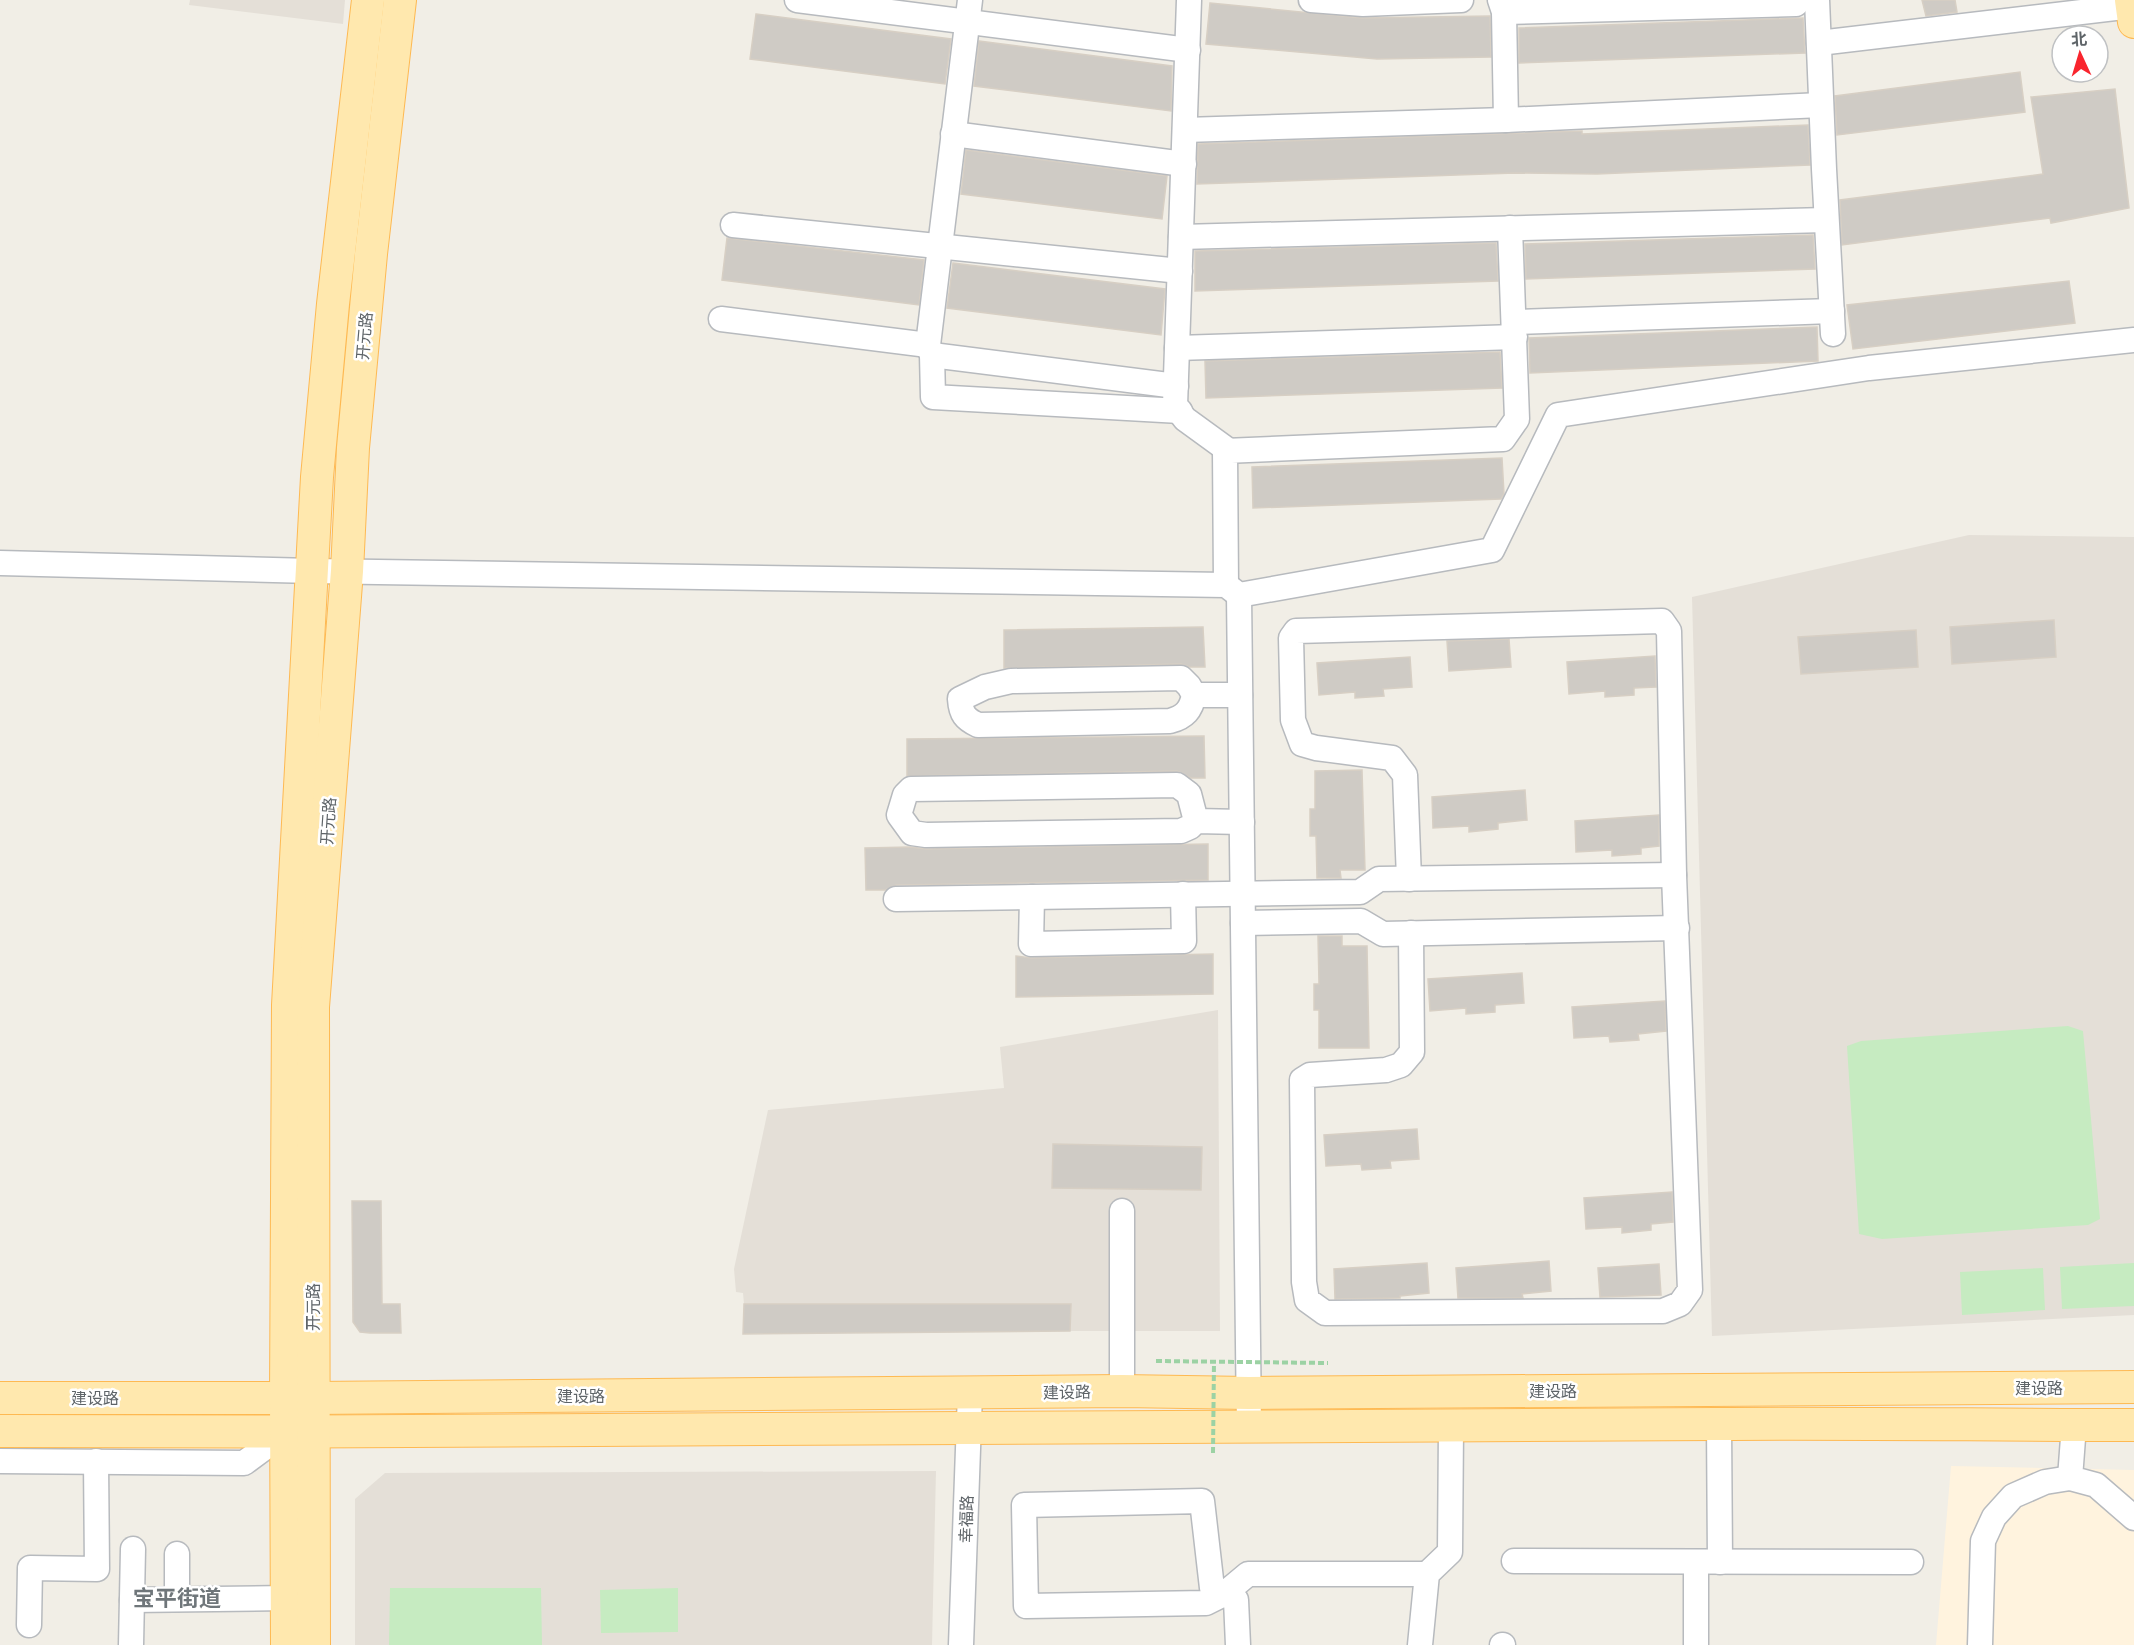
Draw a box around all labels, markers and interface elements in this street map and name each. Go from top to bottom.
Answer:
north arrow [2050,24,2110,84]
text: 北 [2070,29,2088,50]
street label: 开元路 [352,311,376,361]
street label: 开元路 [316,796,340,846]
street label: 开元路 [303,1283,323,1331]
street label: 建设路 [2015,1378,2063,1398]
street label: 建设路 [1529,1381,1577,1401]
street label: 建设路 [1043,1382,1091,1402]
street label: 建设路 [557,1386,605,1406]
street label: 建设路 [71,1388,119,1408]
street label: 幸福路 [955,1495,977,1543]
district label: 宝平街道 [133,1584,221,1612]

